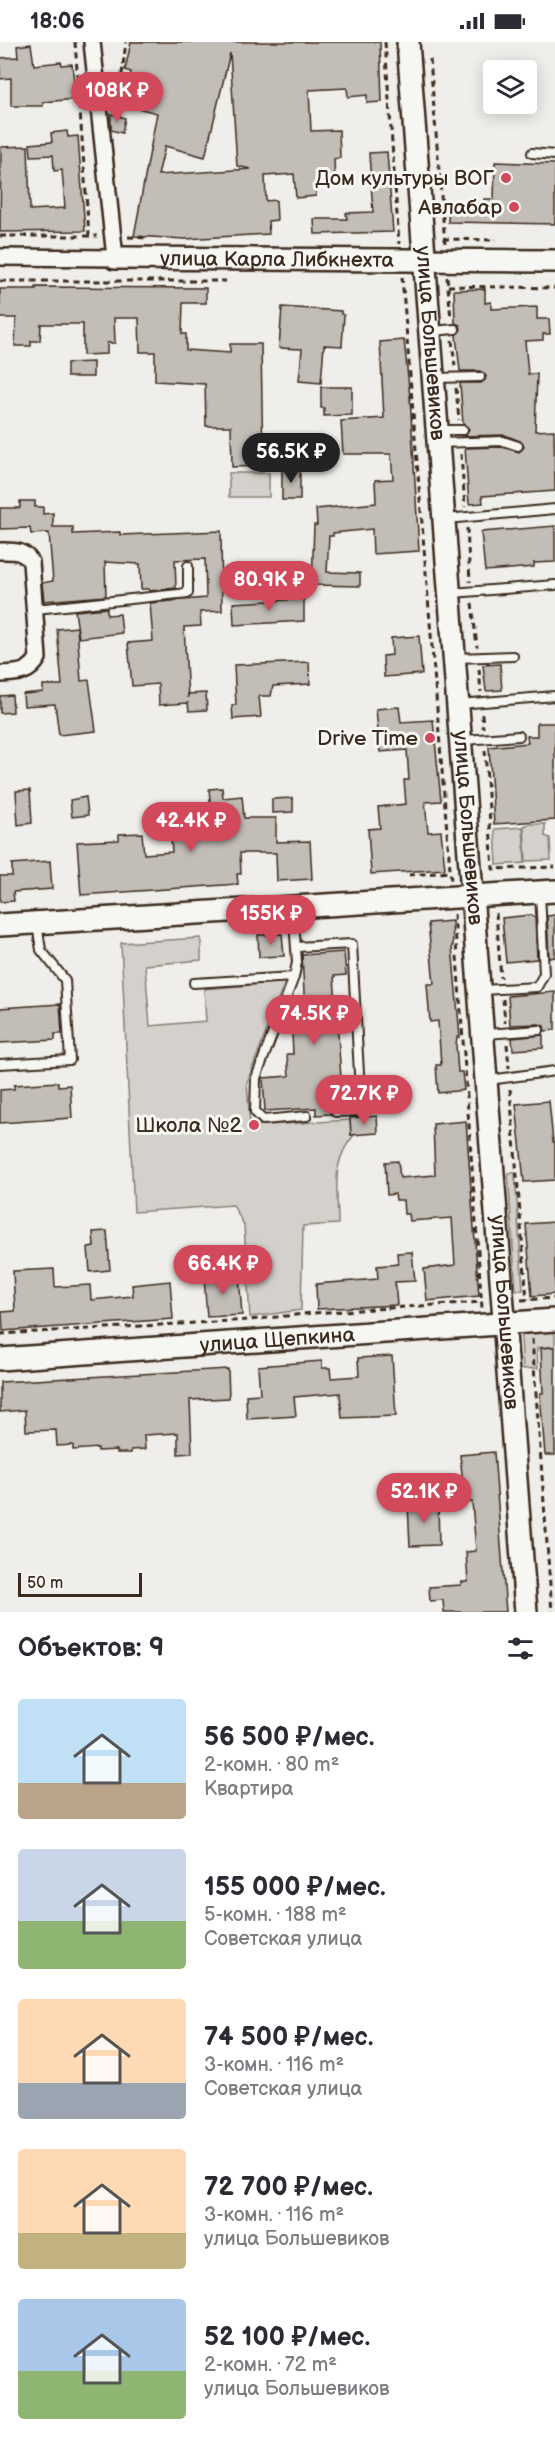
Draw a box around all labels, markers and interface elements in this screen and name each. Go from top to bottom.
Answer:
text: 18:06 [30,8,85,35]
map controls [483,60,537,114]
button: layers [483,60,537,114]
pin: 108K ₽ [68,72,166,123]
text: 108K ₽ [85,79,149,103]
place label: Дом культуры ВОГ [315,166,494,191]
marker: Дом культуры ВОГ [499,171,513,185]
place label: Авлабар [417,195,502,220]
marker: Авлабар [507,200,521,214]
street label: улица Большевиков [410,245,450,441]
street label: улица Карла Либкнехта [160,246,395,273]
pin: 56.5K ₽ [236,433,346,484]
text: 56.5K ₽ [256,440,326,464]
pin: 80.9K ₽ [214,561,324,612]
text: 80.9K ₽ [233,568,305,592]
place label: Drive Time [317,726,418,751]
street label: улица Большевиков [448,730,488,926]
marker: Drive Time [423,731,437,745]
pin: 42.4K ₽ [136,802,246,853]
text: 42.4K ₽ [156,809,226,833]
pin: 155K ₽ [222,895,320,946]
text: 155K ₽ [240,902,302,926]
pin: 74.5K ₽ [259,995,369,1046]
text: 74.5K ₽ [279,1002,349,1026]
pin: 72.7K ₽ [309,1075,419,1126]
text: 72.7K ₽ [329,1082,399,1106]
place label: Школа №2 [135,1113,243,1138]
marker: Школа №2 [247,1118,261,1132]
street label: улица Большевиков [485,1214,524,1410]
pin: 66.4K ₽ [168,1245,278,1296]
text: 66.4K ₽ [187,1252,259,1276]
street label: улица Щепкина [199,1322,356,1358]
pin: 52.1K ₽ [369,1473,479,1524]
text: 52.1K ₽ [391,1480,457,1504]
scale bar [18,1570,142,1598]
text: 50 m [27,1574,63,1593]
icon: filters [504,1632,537,1665]
text: Объектов: 9 [18,1633,164,1664]
text: 56 500 ₽/мес. [204,1722,374,1753]
icon: home [66,1723,138,1795]
text: 2-комн. · 80 m² [204,1753,339,1777]
text: Квартира [204,1777,294,1801]
text: 155 000 ₽/мес. [204,1872,386,1903]
icon: home [66,1873,138,1945]
text: 5-комн. · 188 m² [204,1903,347,1927]
text: Советская улица [204,1927,362,1951]
text: 74 500 ₽/мес. [204,2022,373,2053]
icon: home [66,2023,138,2095]
text: 3-комн. · 116 m² [204,2053,344,2077]
text: Советская улица [204,2077,362,2101]
text: 72 700 ₽/мес. [204,2172,373,2203]
icon: home [66,2173,138,2245]
text: 3-комн. · 116 m² [204,2203,344,2227]
text: улица Большевиков [204,2227,389,2251]
text: 52 100 ₽/мес. [204,2322,370,2353]
icon: home [66,2323,138,2395]
text: 2-комн. · 72 m² [204,2353,337,2377]
text: улица Большевиков [204,2377,389,2401]

